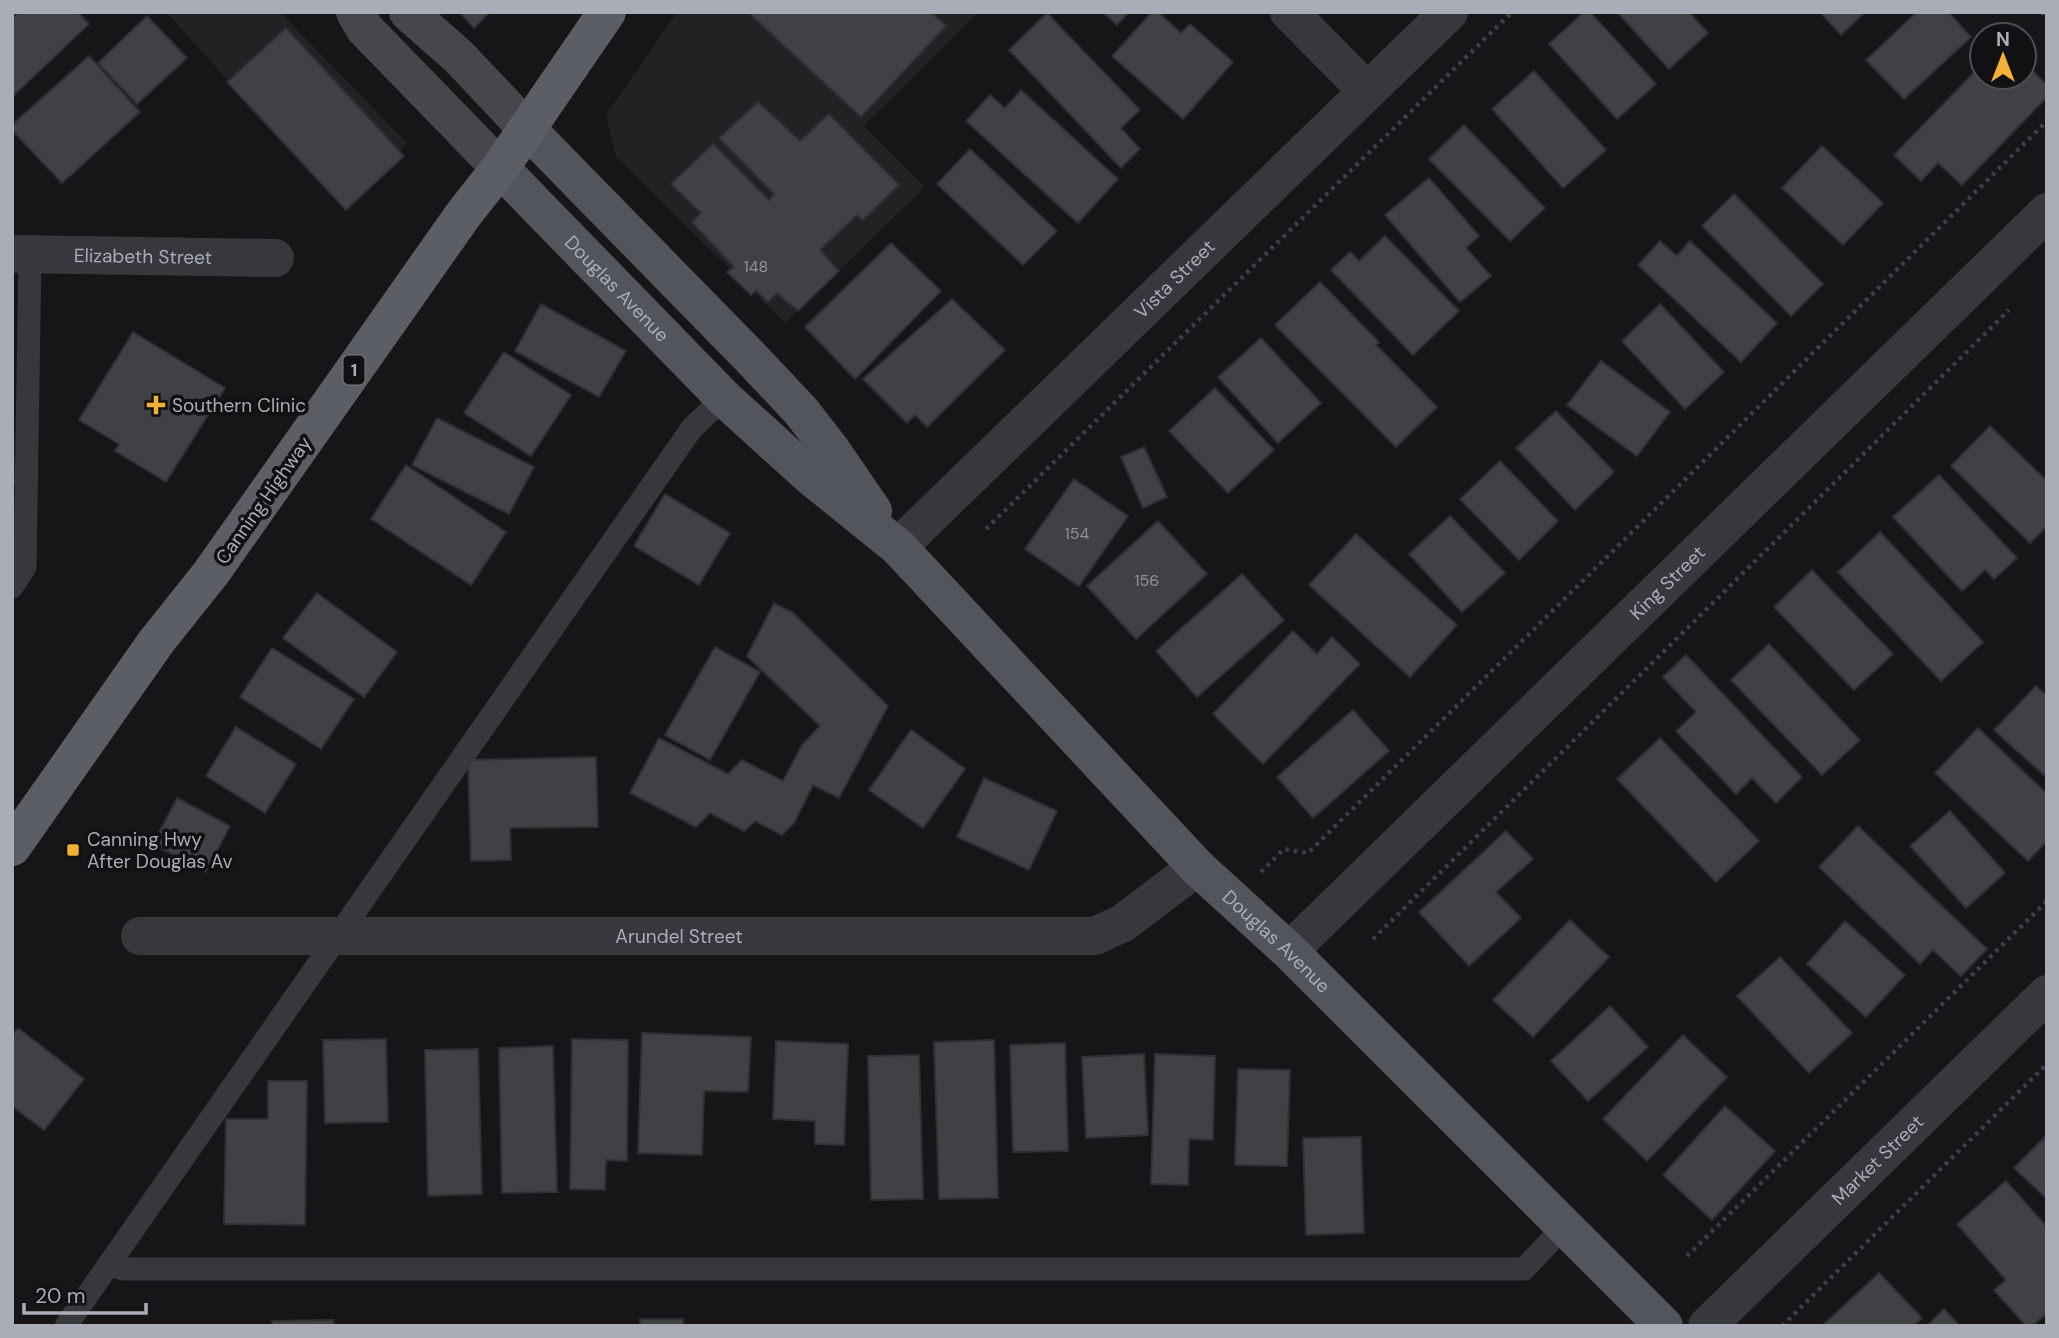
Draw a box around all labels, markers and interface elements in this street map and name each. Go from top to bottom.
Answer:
north arrow [1968,21,2038,91]
text: N [1996,27,2010,52]
street label: Douglas Avenue [559,230,675,347]
street label: Vista Street [1129,234,1220,324]
street label: Elizabeth Street [74,243,212,270]
house number: 148 [744,256,768,277]
road number: 1 [344,356,364,384]
place label: Southern Clinic [172,393,306,418]
marker: Southern Clinic [146,395,166,415]
street label: Canning Highway [210,431,317,569]
house number: 154 [1065,523,1090,544]
street label: King Street [1624,540,1711,625]
house number: 156 [1135,570,1159,591]
place label: Canning Hwy After Douglas Av [87,827,232,874]
marker: Canning Hwy After Douglas Av [65,842,81,858]
street label: Douglas Avenue [1217,884,1336,998]
street label: Arundel Street [615,924,743,949]
street label: Market Street [1826,1110,1929,1211]
scale bar [24,1272,147,1316]
text: 20 m [35,1282,86,1310]

